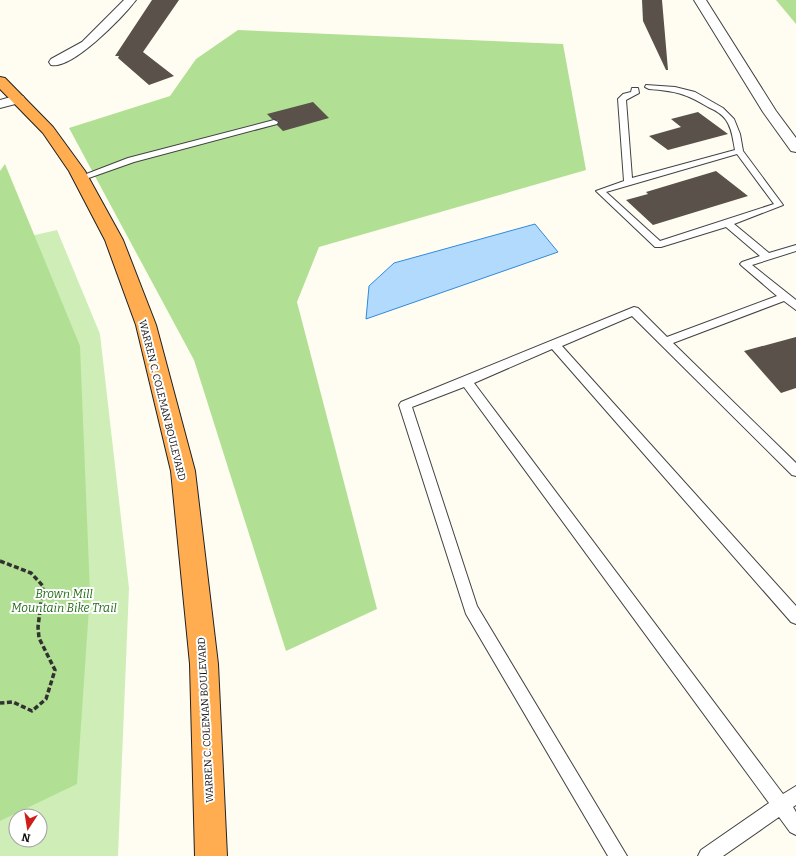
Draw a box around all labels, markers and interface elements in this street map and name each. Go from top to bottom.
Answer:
street label: WARREN C. COLEMAN BOULEVARD [136,318,188,482]
park label: Brown Mill Mountain Bike Trail [11,587,117,615]
street label: WARREN C. COLEMAN BOULEVARD [196,637,216,803]
north arrow [8,808,48,848]
text: N [20,830,32,845]

